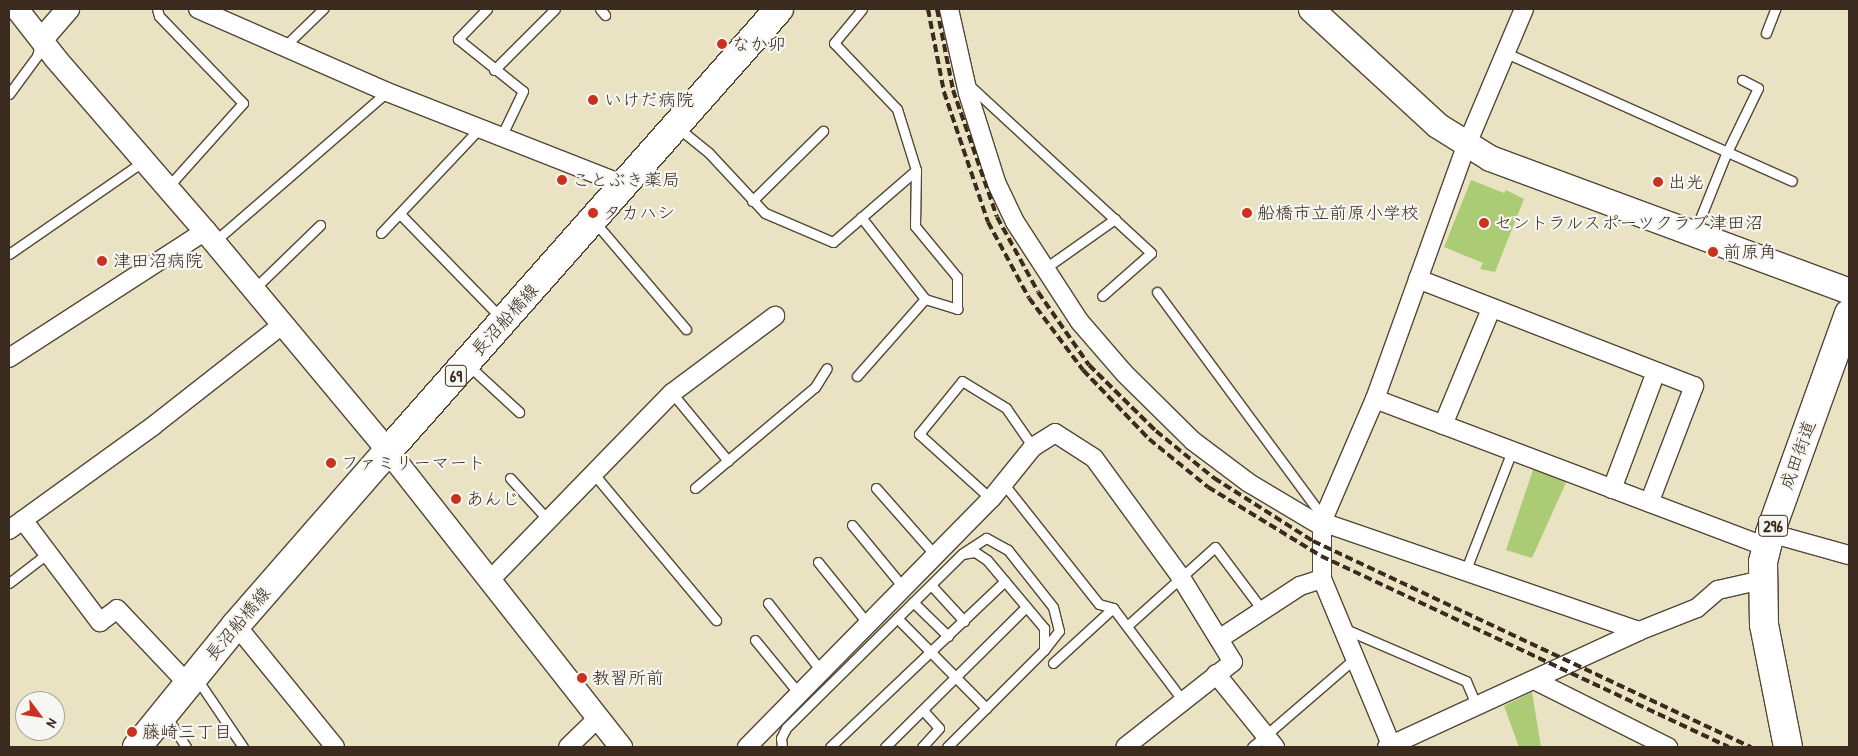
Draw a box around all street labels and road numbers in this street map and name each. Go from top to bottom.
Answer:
street label: 長沼船橋線 [467,279,543,361]
road number: 69 [445,362,467,390]
street label: 成田街道 [1776,417,1820,493]
road number: 296 [1758,512,1788,540]
street label: 長沼船橋線 [201,583,275,665]

